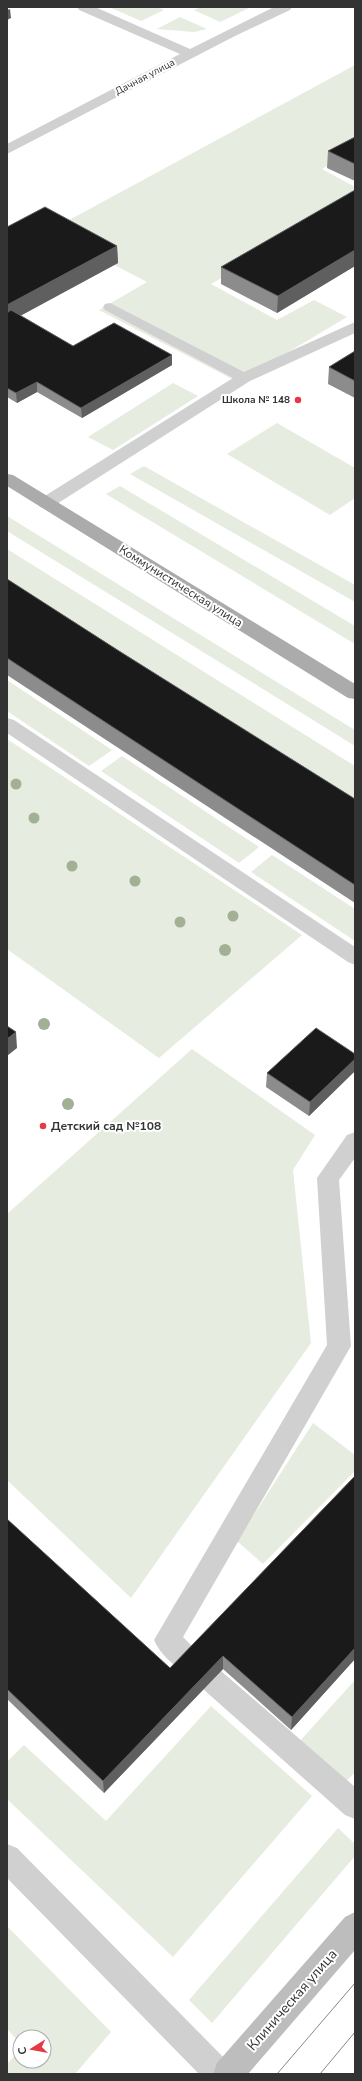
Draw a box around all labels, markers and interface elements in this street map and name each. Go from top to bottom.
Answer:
street label: Дачная улица [113,55,177,99]
place label: Школа № 148 [222,393,290,407]
marker: Школа № 148 [293,395,303,405]
street label: Коммунистическая улица [116,541,246,631]
place label: Детский сад №108 [51,1118,161,1134]
marker: Детский сад №108 [38,1121,48,1131]
street label: Клиническая улица [243,1945,341,2055]
north arrow [12,2029,52,2069]
text: С [14,2045,31,2056]

